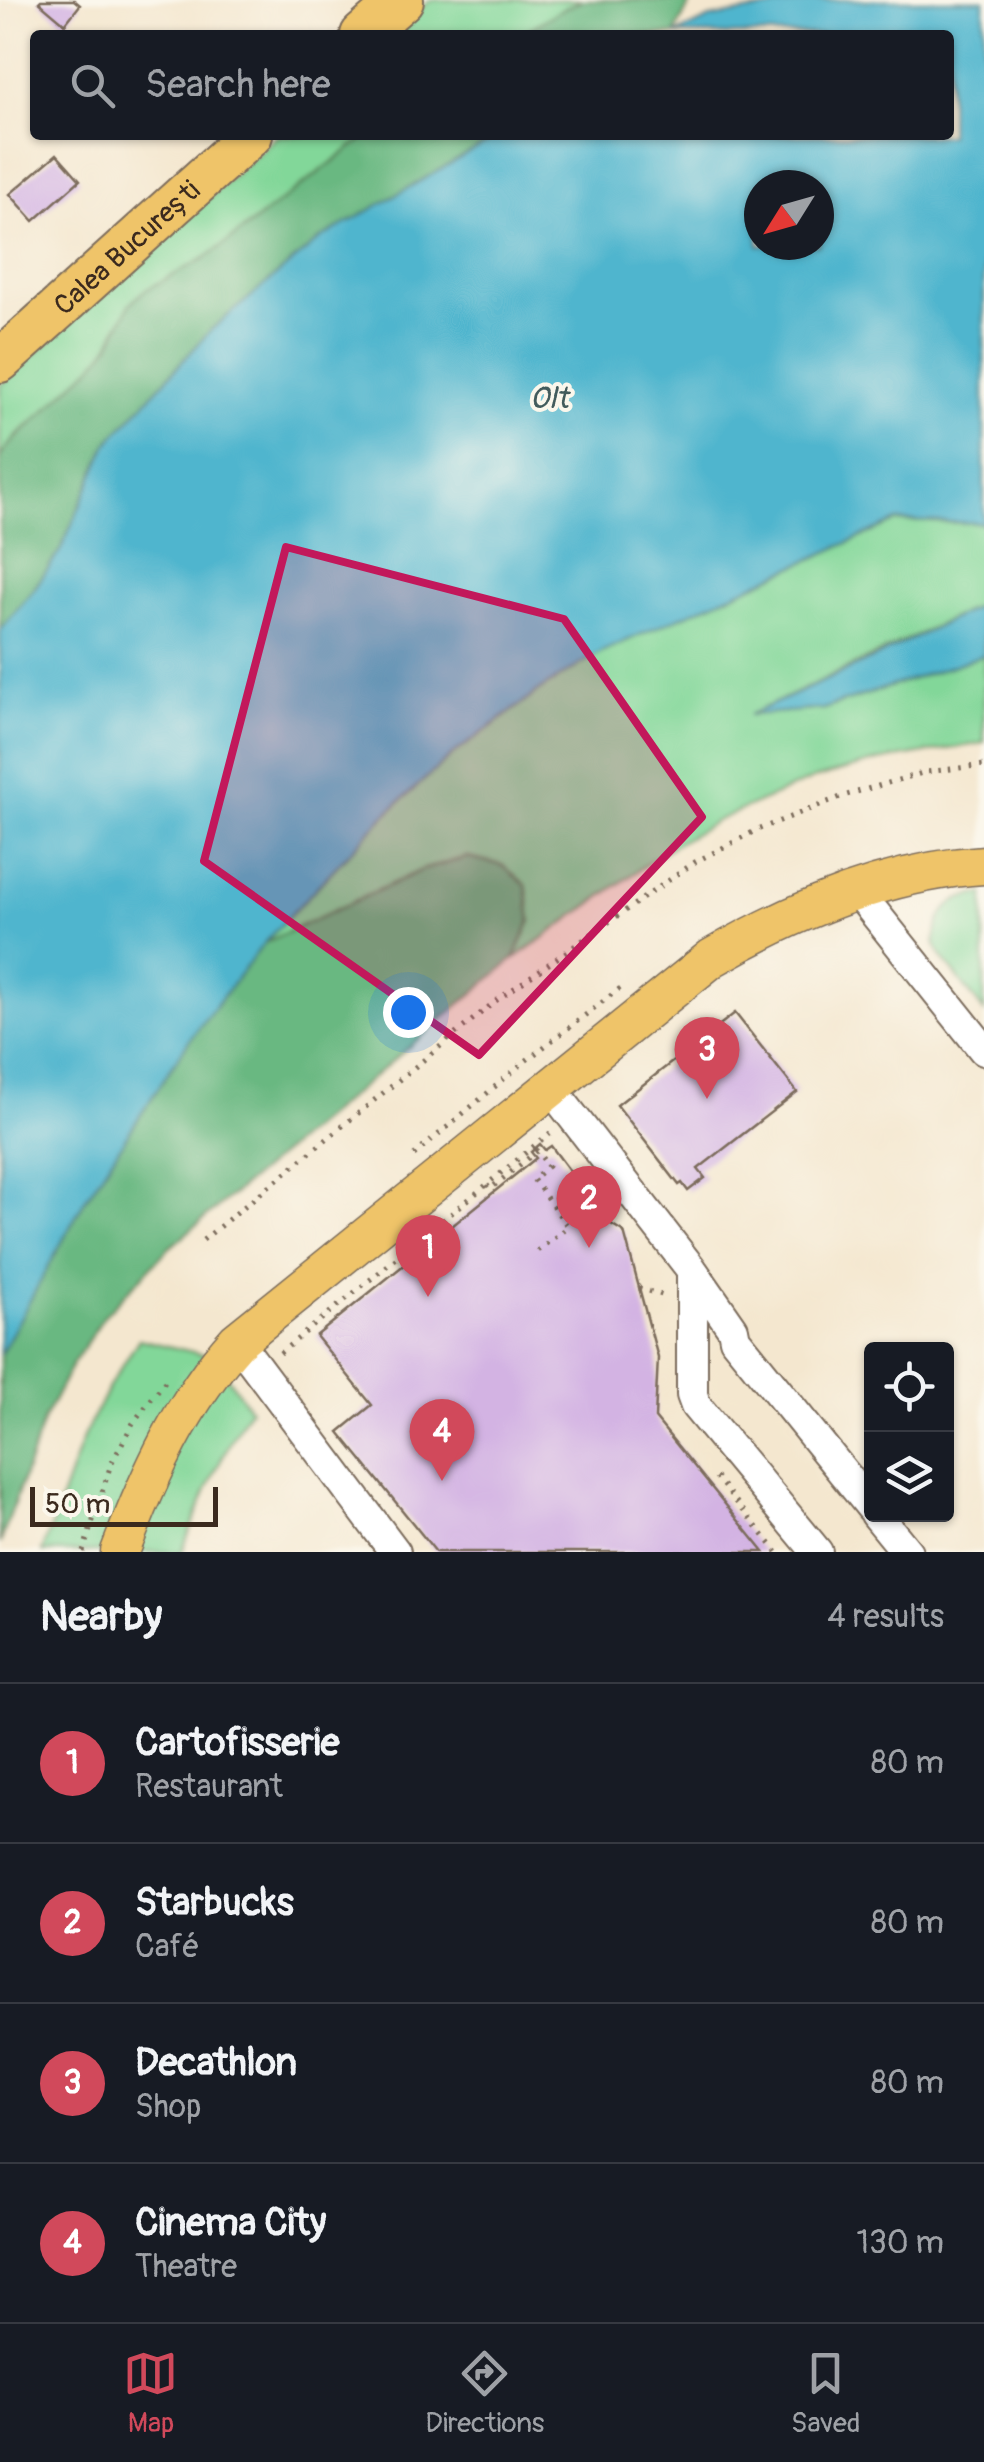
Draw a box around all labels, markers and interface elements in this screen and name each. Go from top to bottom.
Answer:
search box [30,30,954,140]
icon: search [65,58,120,113]
text: Search here [145,61,331,109]
north arrow [744,170,834,260]
street label: Calea București [47,174,208,323]
water label: Olt [530,380,571,417]
your location [383,987,434,1038]
pin: 3 [674,1016,740,1099]
pin: 2 [556,1166,622,1248]
pin: 1 [396,1214,460,1297]
map controls [864,1342,954,1522]
button: locate [864,1342,954,1432]
pin: 4 [410,1398,474,1481]
button: layers [864,1432,954,1522]
scale bar [30,1482,218,1526]
text: 50 m [45,1487,110,1522]
text: Nearby [40,1591,162,1643]
text: 4 results [827,1597,944,1637]
text: Cartofisserie [135,1719,339,1767]
text: 1 [66,1743,79,1783]
text: 80 m [871,1743,944,1783]
text: Restaurant [135,1767,283,1807]
text: Starbucks [135,1879,294,1927]
text: 2 [64,1903,81,1943]
text: 80 m [871,1903,944,1943]
text: Café [135,1927,200,1967]
text: Decathlon [135,2039,297,2087]
text: 3 [64,2063,81,2103]
text: 80 m [871,2063,944,2103]
text: Shop [135,2087,201,2127]
text: Cinema City [135,2199,326,2247]
text: 4 [63,2223,82,2263]
text: 130 m [856,2223,944,2263]
text: Theatre [135,2247,237,2287]
tab: Map [123,2346,178,2441]
tab: Directions [425,2346,544,2441]
tab: Saved [791,2346,861,2441]

